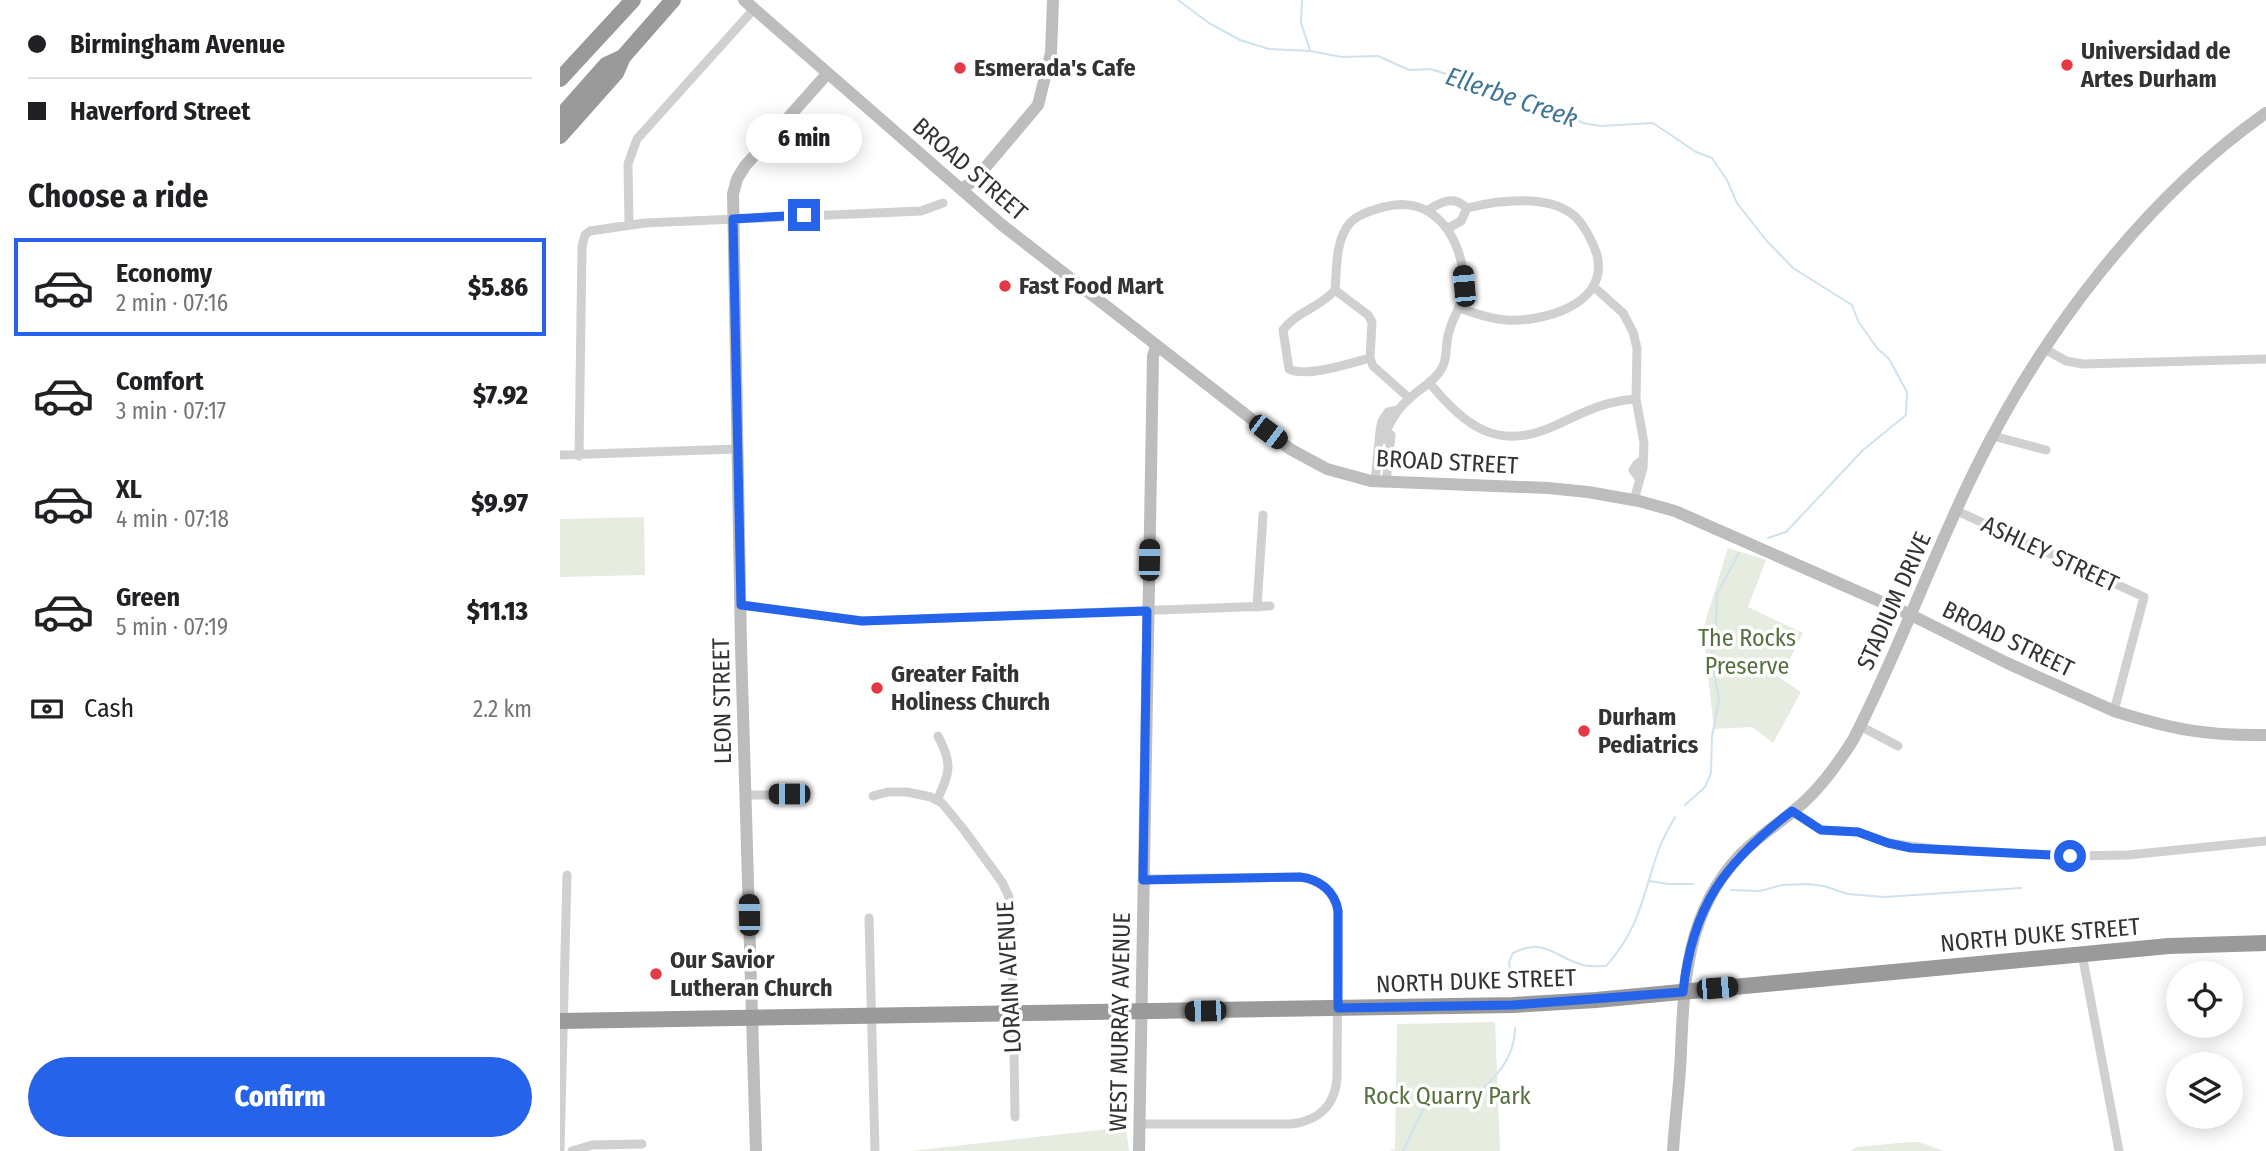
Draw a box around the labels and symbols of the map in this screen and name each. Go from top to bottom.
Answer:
place label: Universidad de Artes Durham [2080,37,2231,93]
place label: Esmerada's Cafe [974,54,1136,82]
marker: Universidad de Artes Durham [2059,57,2075,73]
marker: Esmerada's Cafe [952,60,968,76]
water label: Ellerbe Creek [1442,60,1582,135]
street label: BROAD STREET [907,112,1033,226]
callout: 6 min [746,114,862,162]
route end [788,199,820,231]
car [1452,264,1477,308]
place label: Fast Food Mart [1019,272,1164,300]
marker: Fast Food Mart [997,278,1013,294]
car [1245,411,1292,453]
street label: BROAD STREET [1375,444,1519,480]
street label: ASHLEY STREET [1977,510,2123,598]
street label: STADIUM DRIVE [1851,528,1937,674]
car [1139,539,1160,581]
street label: BROAD STREET [1938,595,2078,683]
park label: The Rocks Preserve [1698,624,1796,680]
street label: LEON STREET [707,638,737,764]
place label: Greater Faith Holiness Church [891,660,1050,716]
marker: Greater Faith Holiness Church [869,680,885,696]
place label: Durham Pediatrics [1598,703,1699,759]
marker: Durham Pediatrics [1576,723,1592,739]
car [769,784,811,805]
route start [2054,840,2086,872]
car [739,894,760,936]
street label: LORAIN AVENUE [991,900,1027,1054]
street label: WEST MURRAY AVENUE [1104,912,1136,1132]
street label: NORTH DUKE STREET [1939,912,2141,958]
place label: Our Savior Lutheran Church [670,946,833,1002]
street label: NORTH DUKE STREET [1375,964,1577,998]
marker: Our Savior Lutheran Church [648,966,664,982]
car [1696,976,1739,1000]
car [1184,1000,1227,1022]
park label: Rock Quarry Park [1363,1082,1532,1110]

